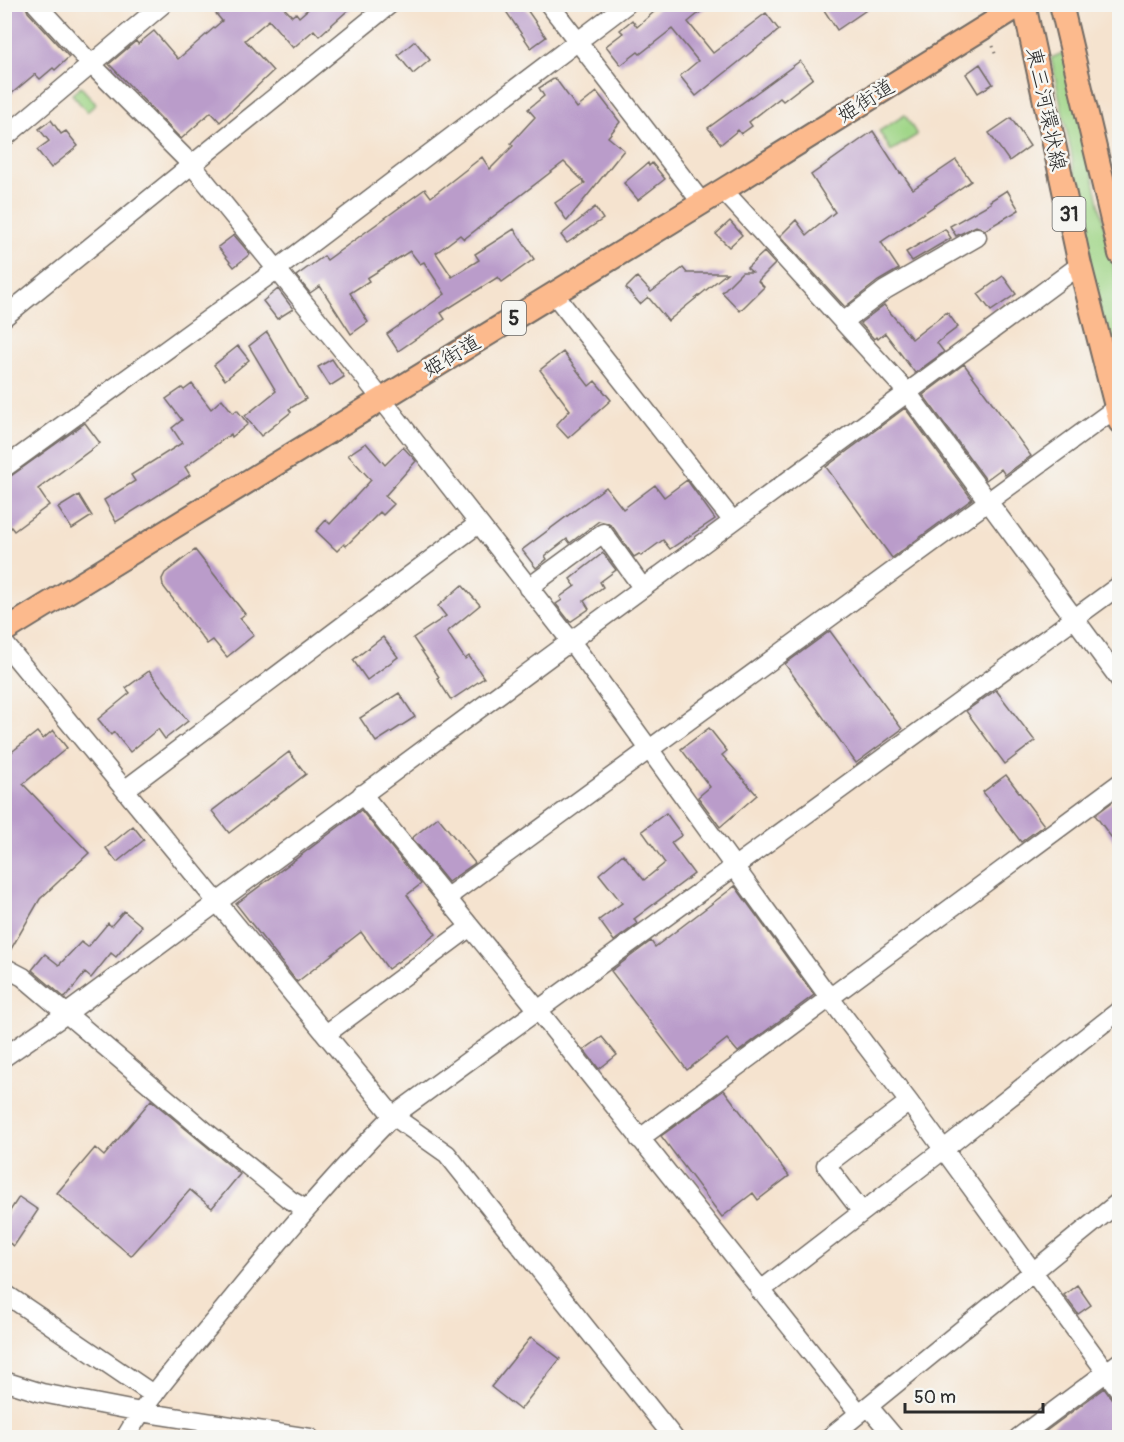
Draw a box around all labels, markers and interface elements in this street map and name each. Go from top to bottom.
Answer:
street label: 東三河環状線 [1020,45,1072,173]
street label: 姫街道 [832,73,900,129]
road number: 31 [1052,197,1086,231]
road number: 5 [502,301,526,335]
street label: 姫街道 [418,328,486,384]
scale bar [905,1376,1043,1414]
text: 50 m [914,1386,956,1409]

